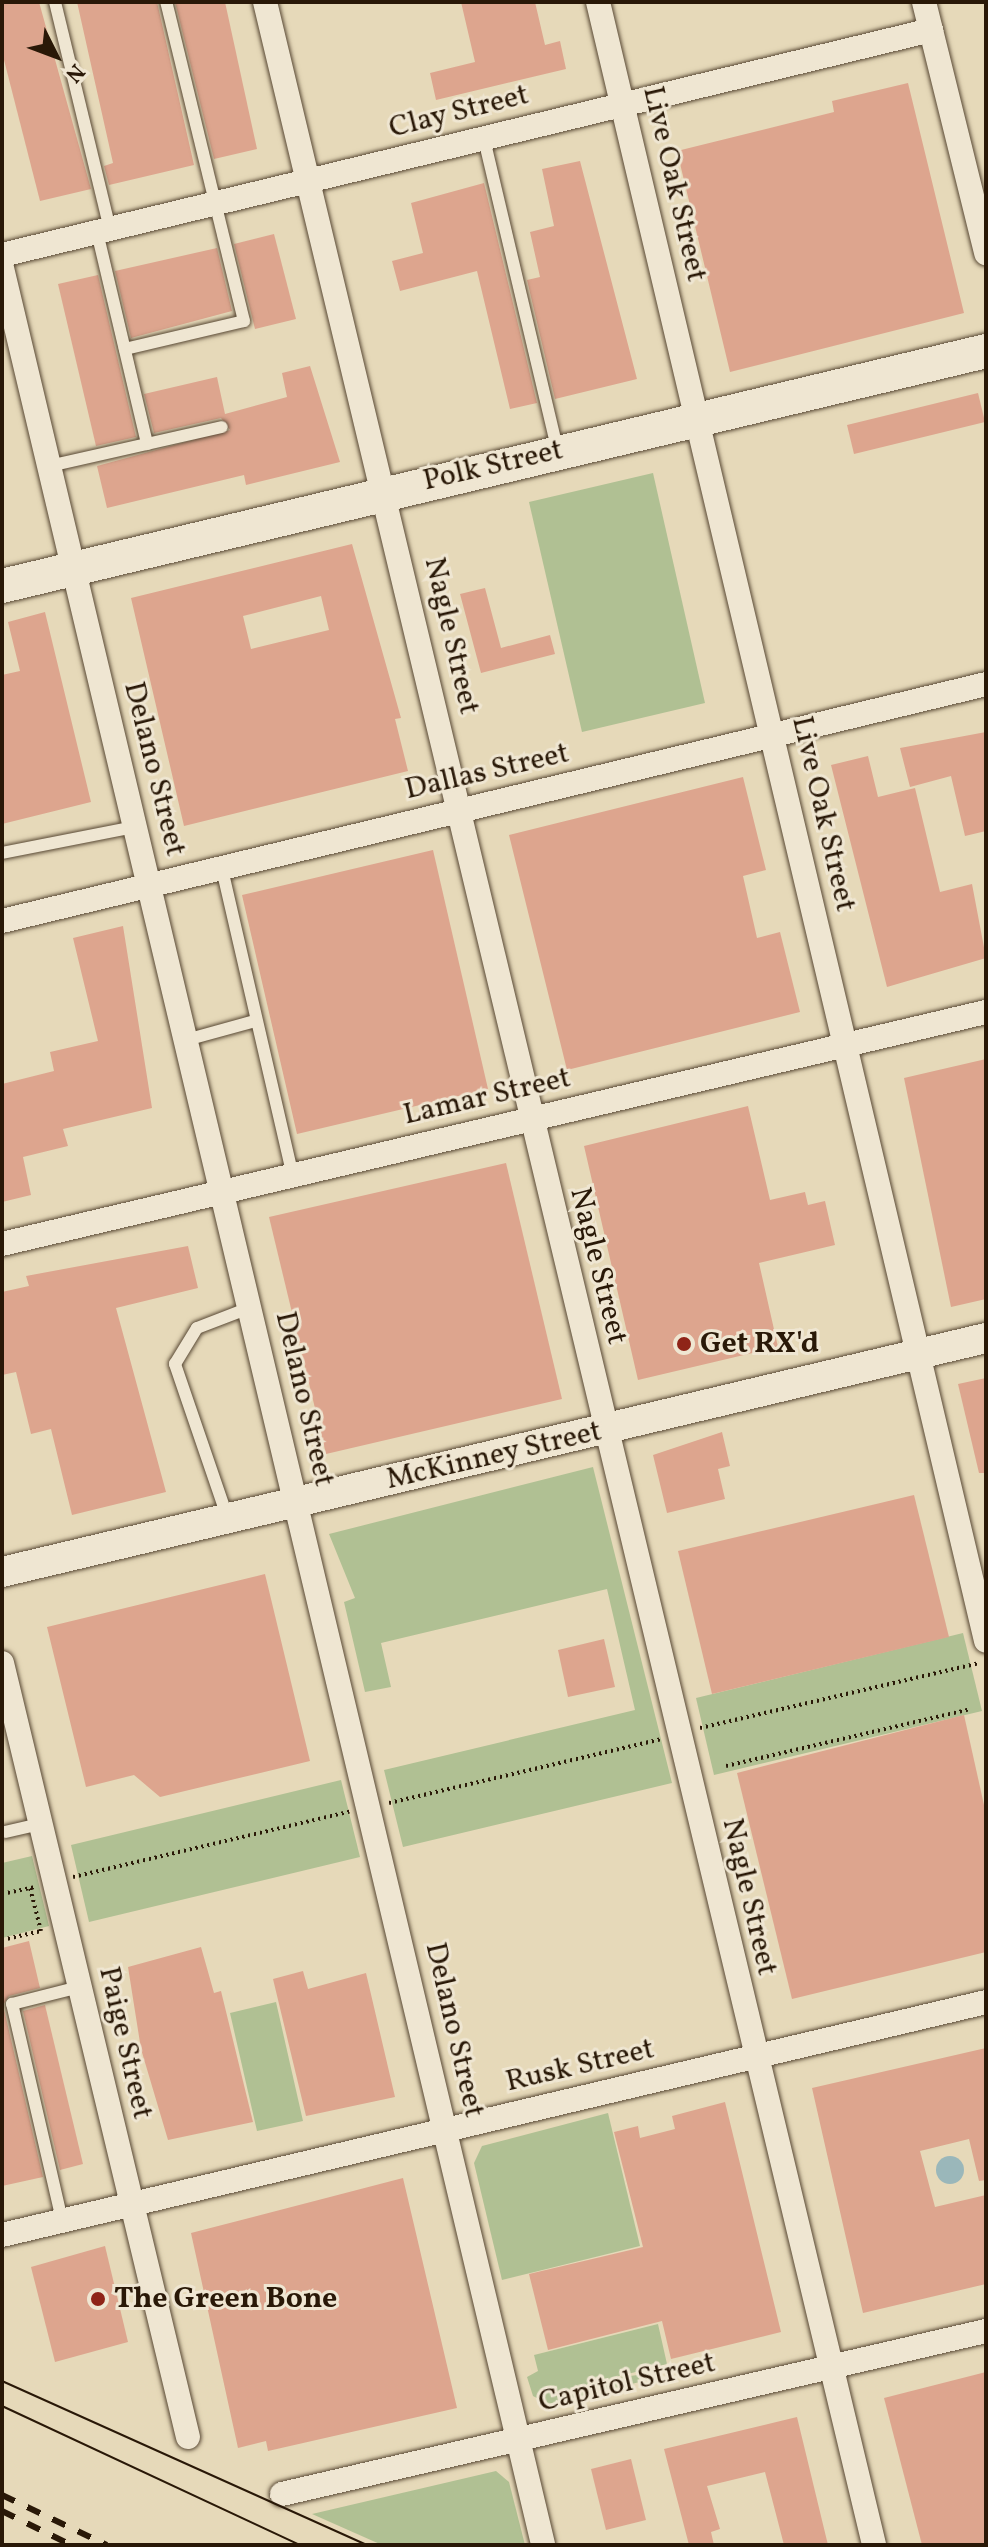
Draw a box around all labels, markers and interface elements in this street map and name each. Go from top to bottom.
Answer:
north arrow [16,16,96,96]
text: N [57,56,91,89]
street label: Clay Street [385,77,533,147]
street label: Live Oak Street [634,83,714,285]
street label: Polk Street [420,432,566,500]
street label: Nagle Street [415,554,487,718]
street label: Delano Street [115,678,193,860]
street label: Live Oak Street [783,713,863,915]
street label: Dallas Street [401,736,573,808]
street label: Lamar Street [400,1060,574,1134]
street label: Nagle Street [561,1184,635,1348]
street label: Delano Street [266,1308,342,1490]
place label: Get RX'd [700,1326,819,1362]
marker: Get RX'd [675,1335,693,1353]
street label: McKinney Street [382,1414,606,1498]
street label: Nagle Street [713,1815,785,1979]
street label: Delano Street [416,1939,492,2121]
street label: Paige Street [90,1963,160,2123]
street label: Rusk Street [502,2031,658,2101]
place label: The Green Bone [114,2281,337,2317]
marker: The Green Bone [89,2290,107,2308]
street label: Capitol Street [535,2345,719,2421]

